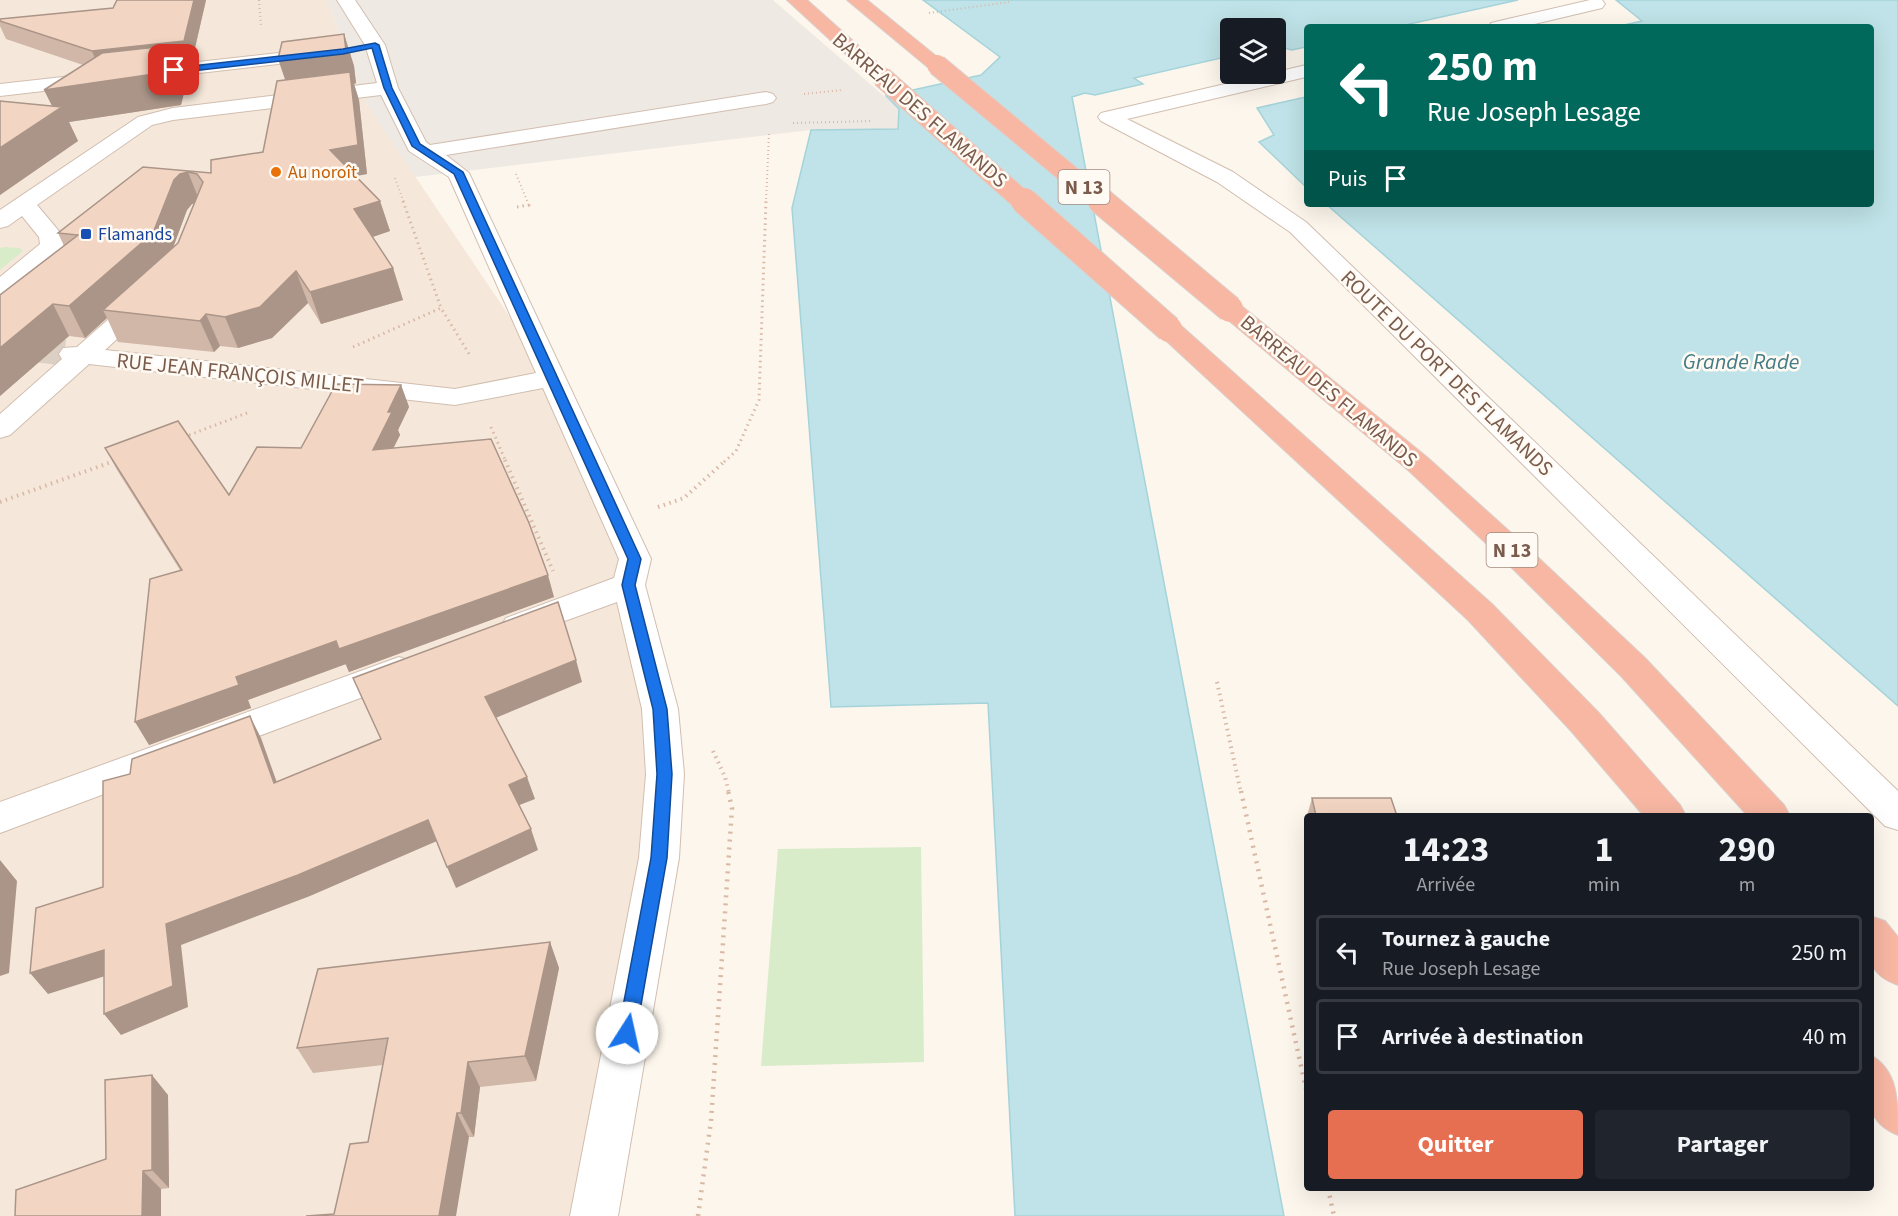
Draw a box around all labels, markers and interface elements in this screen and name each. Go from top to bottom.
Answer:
map controls [1220,18,1286,84]
button: layers [1220,18,1286,84]
street label: BARREAU DES FLAMANDS [826,25,1014,195]
text: 250 m [1427,37,1538,97]
pin [148,44,199,95]
icon: left [1328,48,1406,126]
icon: arrive [157,53,190,86]
text: Rue Joseph Lesage [1427,93,1641,132]
place label: Au noroît [288,160,357,185]
icon: arrive [1379,162,1412,195]
text: Puis [1328,163,1367,195]
marker: Au noroît [269,165,283,179]
road number: N 13 [1058,170,1110,204]
place label: Flamands [98,222,172,247]
marker: Flamands [79,227,93,241]
street label: ROUTE DU PORT DES FLAMANDS [1334,263,1560,483]
street label: BARREAU DES FLAMANDS [1234,308,1424,474]
street label: RUE JEAN FRANÇOIS MILLET [115,345,365,401]
water label: Grande Rade [1683,346,1799,378]
road number: N 13 [1486,533,1538,567]
text: 14:23 [1402,824,1489,875]
text: 1 [1594,824,1613,875]
text: 290 [1719,824,1776,875]
text: Arrivée [1416,871,1475,899]
text: min [1588,871,1620,899]
text: m [1739,871,1755,899]
text: Tournez à gauche [1382,923,1550,955]
icon: left [1331,936,1364,969]
text: 250 m [1792,937,1847,969]
text: Rue Joseph Lesage [1382,955,1540,983]
position arrow [595,1001,659,1065]
icon: arrive [1331,1020,1364,1053]
text: Arrivée à destination [1382,1021,1584,1053]
text: 40 m [1802,1021,1847,1053]
button: Quitter [1328,1110,1583,1179]
button: Partager [1595,1110,1850,1179]

